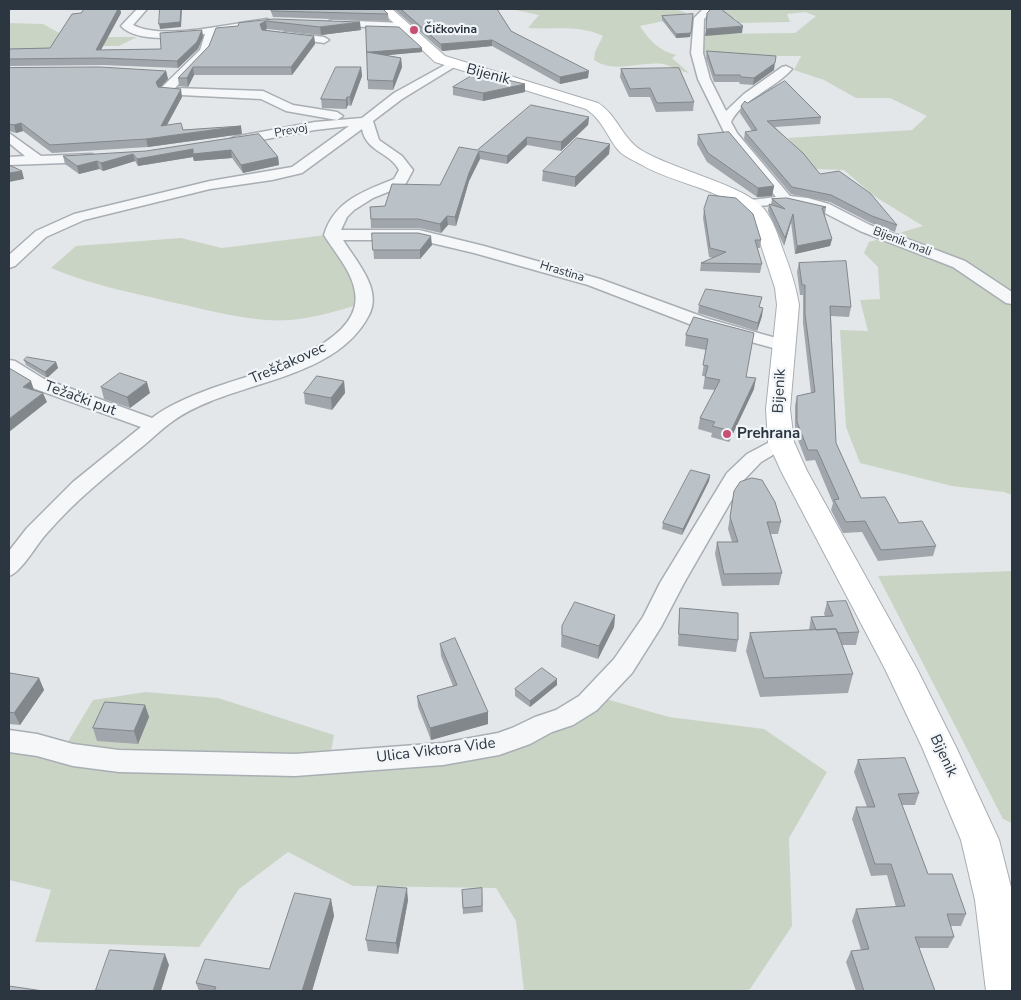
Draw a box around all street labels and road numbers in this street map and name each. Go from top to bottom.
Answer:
street label: Bijenik [464,61,512,89]
street label: Prevoj [273,121,309,141]
street label: Bijenik mali [871,224,933,260]
street label: Hrastina [538,258,586,286]
street label: Treščakovec [247,339,329,389]
street label: Bijenik [770,368,790,414]
street label: Težački put [42,378,118,420]
street label: Bijenik [925,732,961,780]
street label: Ulica Viktora Vide [375,735,497,767]

